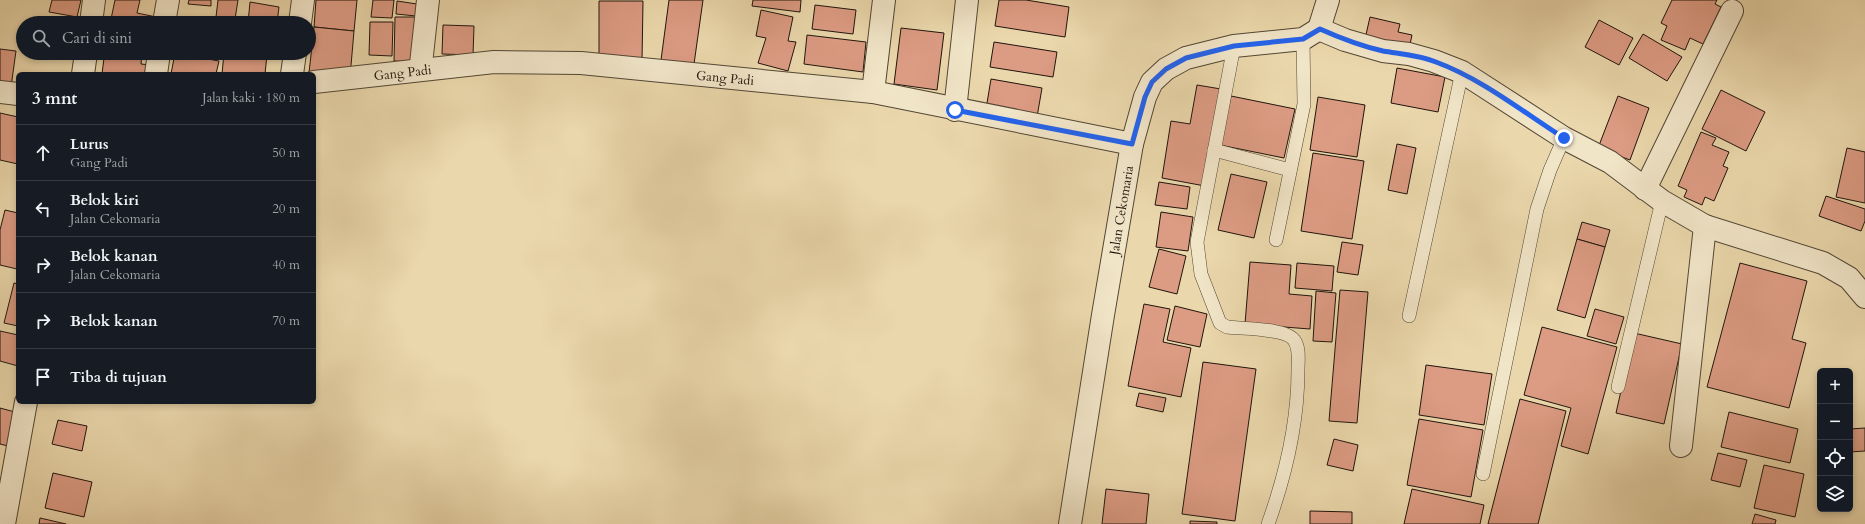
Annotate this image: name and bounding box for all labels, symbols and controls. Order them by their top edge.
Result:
search box [16,16,316,60]
icon: search [30,27,52,49]
text: Cari di sini [62,28,132,48]
street label: Gang Padi [373,61,433,85]
street label: Gang Padi [695,66,755,90]
text: 3 mnt [32,87,77,110]
text: Jalan kaki · 180 m [202,89,300,107]
route start [946,101,964,119]
route end [1555,129,1573,147]
text: Lurus [70,134,109,154]
icon: ahead [32,142,54,164]
text: 50 m [272,144,300,162]
text: Gang Padi [70,154,128,172]
street label: Jalan Cekomaria [1105,164,1138,258]
text: Belok kiri [70,190,139,210]
icon: left [32,198,54,220]
text: 20 m [272,200,300,218]
text: Jalan Cekomaria [70,210,160,228]
text: Belok kanan [70,246,158,266]
icon: right [32,254,54,276]
text: 40 m [272,256,300,274]
text: Jalan Cekomaria [70,266,160,284]
icon: right [32,310,54,332]
text: Belok kanan [70,311,158,331]
text: 70 m [272,312,300,330]
icon: arrive [32,366,54,388]
text: Tiba di tujuan [70,367,167,387]
map controls [1817,368,1853,512]
button: + [1817,368,1853,404]
button: − [1817,404,1853,440]
button: locate [1817,440,1853,476]
button: layers [1817,476,1853,512]

